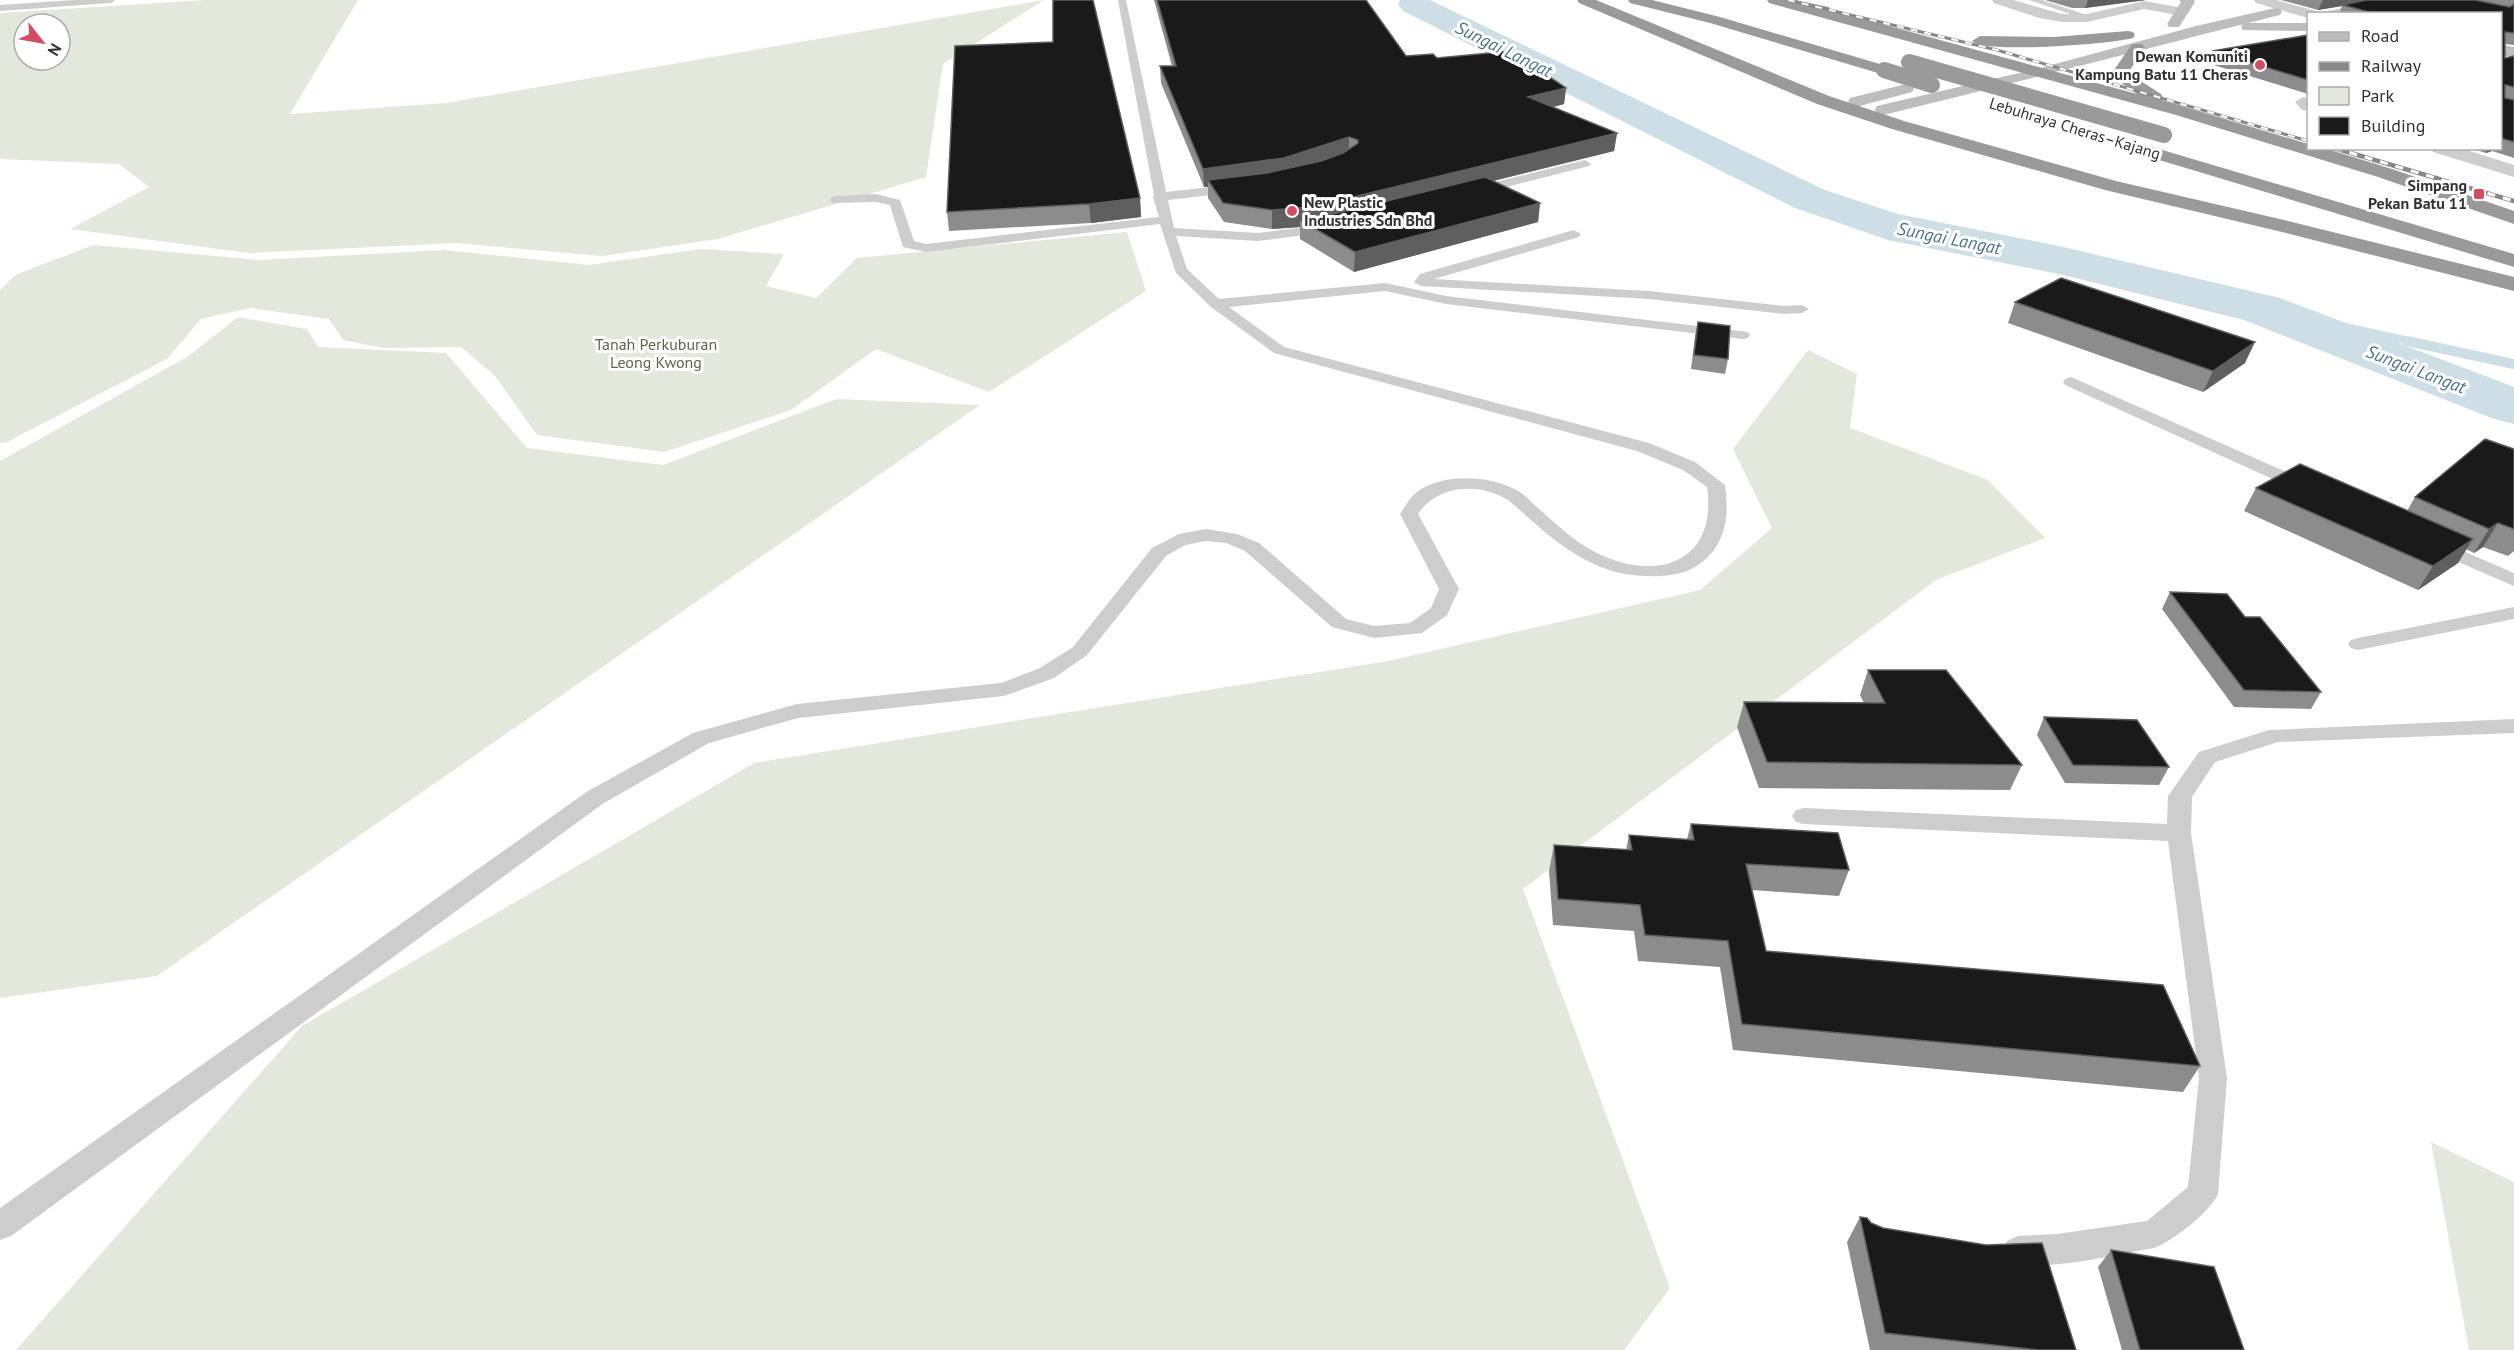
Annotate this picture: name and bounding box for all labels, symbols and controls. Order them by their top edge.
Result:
north arrow [12,12,72,72]
legend [2307,12,2502,150]
water label: Sungai Langat [1452,16,1557,83]
text: Road [2361,24,2399,47]
text: N [44,40,66,59]
place label: Dewan Komuniti Kampung Batu 11 Cheras [2075,46,2248,84]
text: Railway [2361,54,2422,77]
marker: Dewan Komuniti Kampung Batu 11 Cheras [2253,58,2267,72]
text: Park [2361,84,2394,107]
street label: Lebuhraya Cheras–Kajang [1987,92,2163,164]
text: Building [2361,114,2425,137]
place label: Simpang Pekan Batu 11 [2368,175,2467,213]
marker: Simpang Pekan Batu 11 [2472,187,2486,201]
place label: New Plastic Industries Sdn Bhd [1304,192,1432,230]
marker: New Plastic Industries Sdn Bhd [1285,204,1299,218]
water label: Sungai Langat [1895,217,2004,260]
park label: Tanah Perkuburan Leong Kwong [595,334,717,372]
water label: Sungai Langat [2363,339,2470,399]

